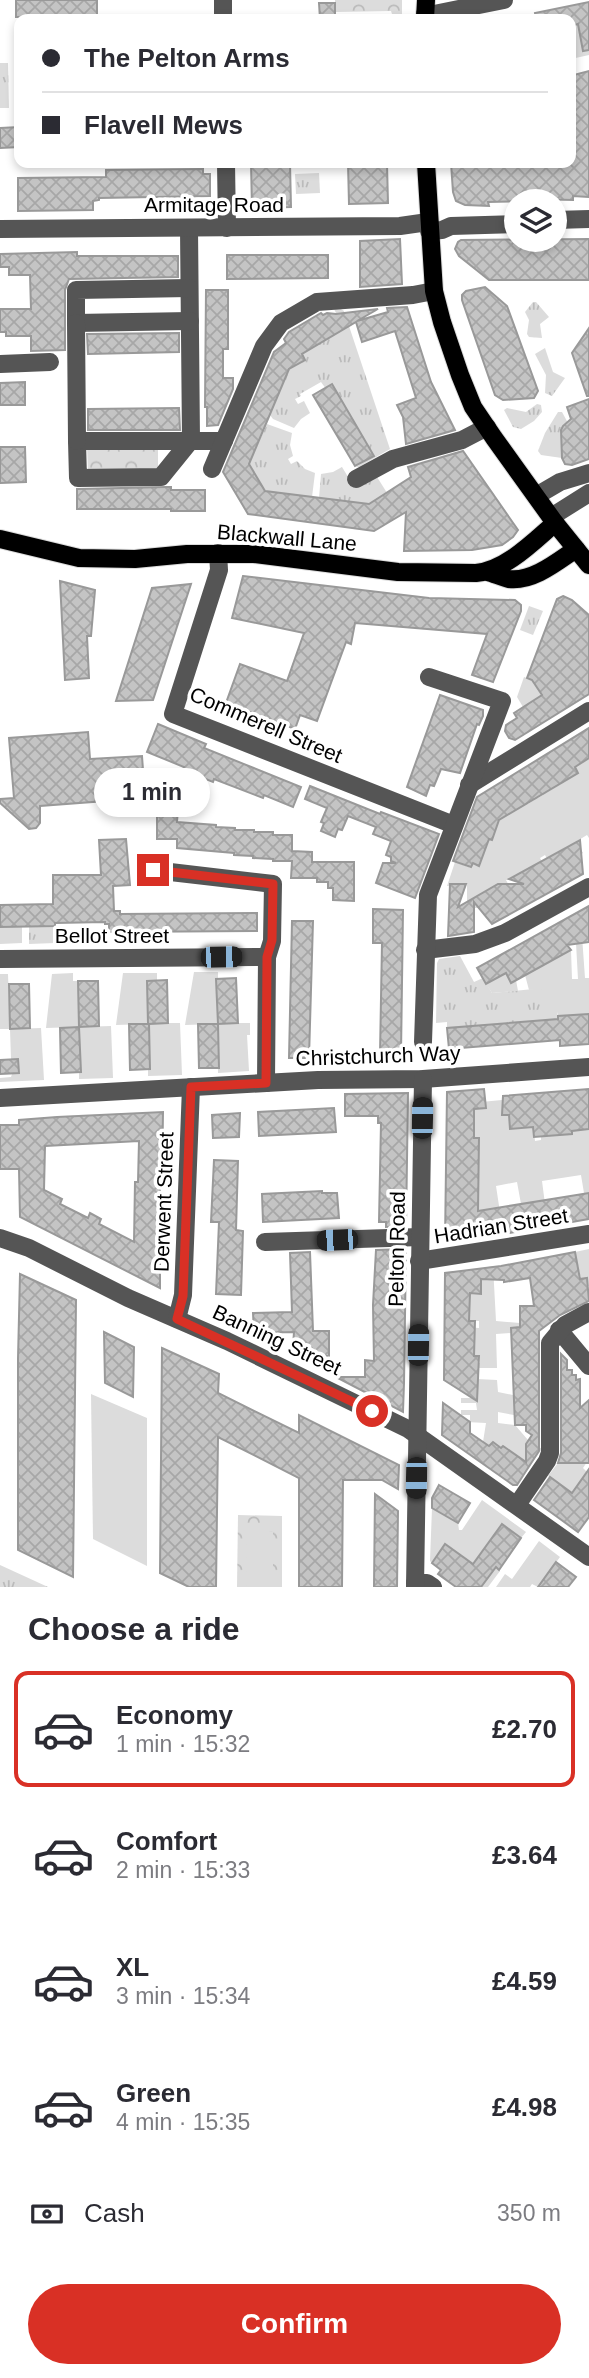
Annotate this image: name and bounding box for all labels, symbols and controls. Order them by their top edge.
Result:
text: The Pelton Arms [84,43,290,73]
text: Flavell Mews [84,110,243,140]
map controls [504,189,567,252]
button: layers [504,189,567,252]
street label: Armitage Road [144,193,284,216]
street label: Blackwall Lane [216,520,358,555]
street label: Commerell Street [187,682,346,767]
callout: 1 min [95,768,211,818]
text: 1 min [122,779,182,805]
route end [137,854,169,886]
street label: Bellot Street [55,924,169,947]
car [200,946,243,968]
street label: Christchurch Way [295,1041,461,1070]
car [412,1097,433,1139]
street label: Derwent Street [150,1131,177,1272]
street label: Pelton Road [384,1191,409,1307]
street label: Hadrian Street [432,1204,570,1247]
car [316,1229,359,1251]
street label: Banning Street [209,1300,345,1379]
car [408,1324,429,1366]
route start [356,1395,388,1427]
car [406,1457,427,1499]
text: Choose a ride [28,1611,240,1647]
icon: car [32,1698,95,1761]
text: Economy [116,1700,233,1730]
text: £2.70 [492,1714,557,1744]
text: 1 min · 15:32 [116,1731,250,1757]
icon: car [32,1824,95,1887]
text: Comfort [116,1826,217,1856]
text: £3.64 [492,1840,557,1870]
text: 2 min · 15:33 [116,1857,250,1883]
icon: car [32,1950,95,2013]
text: XL [116,1952,149,1982]
text: £4.59 [492,1966,557,1996]
text: 3 min · 15:34 [116,1983,250,2009]
icon: car [32,2076,95,2139]
text: Green [116,2078,191,2108]
text: £4.98 [492,2092,557,2122]
text: 4 min · 15:35 [116,2109,250,2135]
icon: cash [28,2195,66,2233]
text: Cash [84,2198,145,2228]
text: 350 m [497,2200,561,2226]
button: Confirm [28,2284,561,2364]

